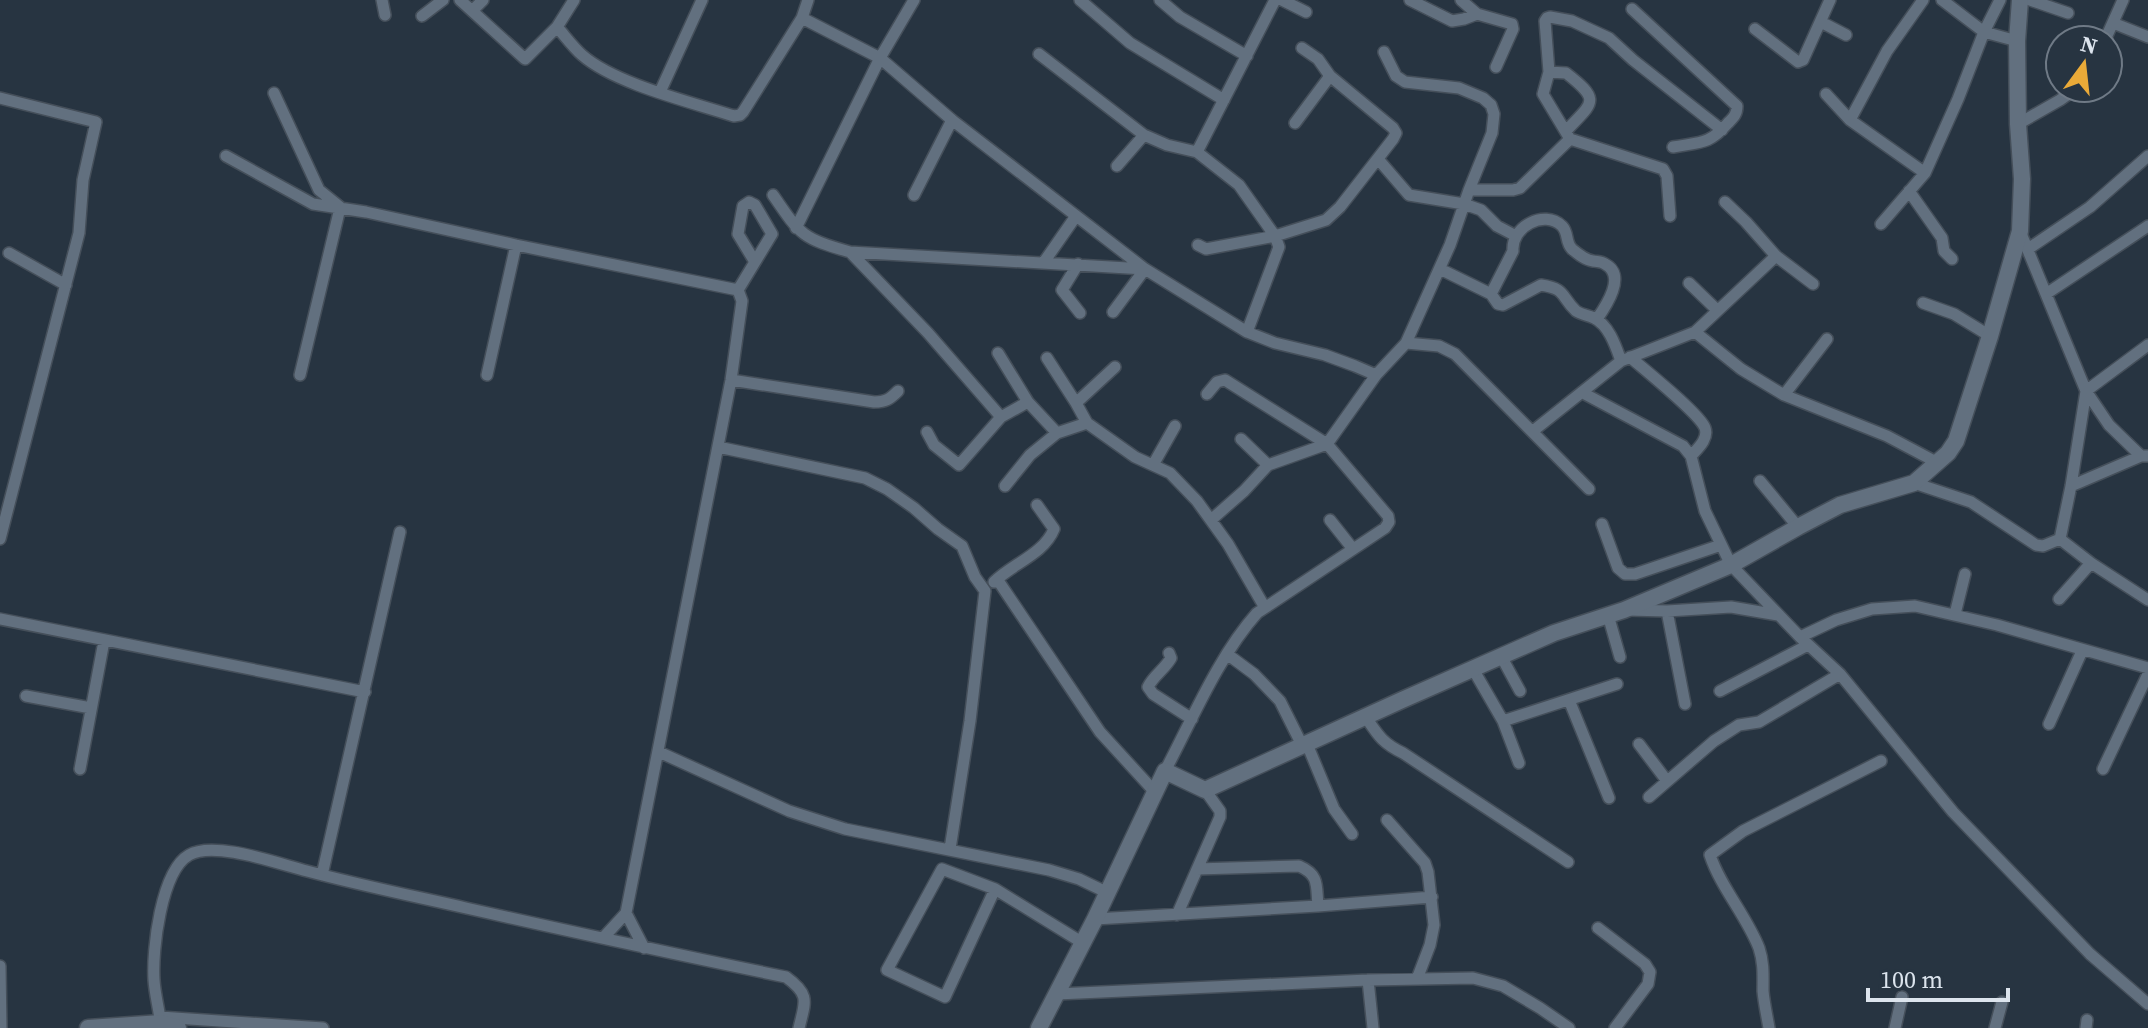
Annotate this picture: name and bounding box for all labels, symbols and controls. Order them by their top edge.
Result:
north arrow [2044,24,2124,104]
text: N [2078,28,2101,61]
scale bar [1868,952,2008,1002]
text: 100 m [1880,963,1943,996]

